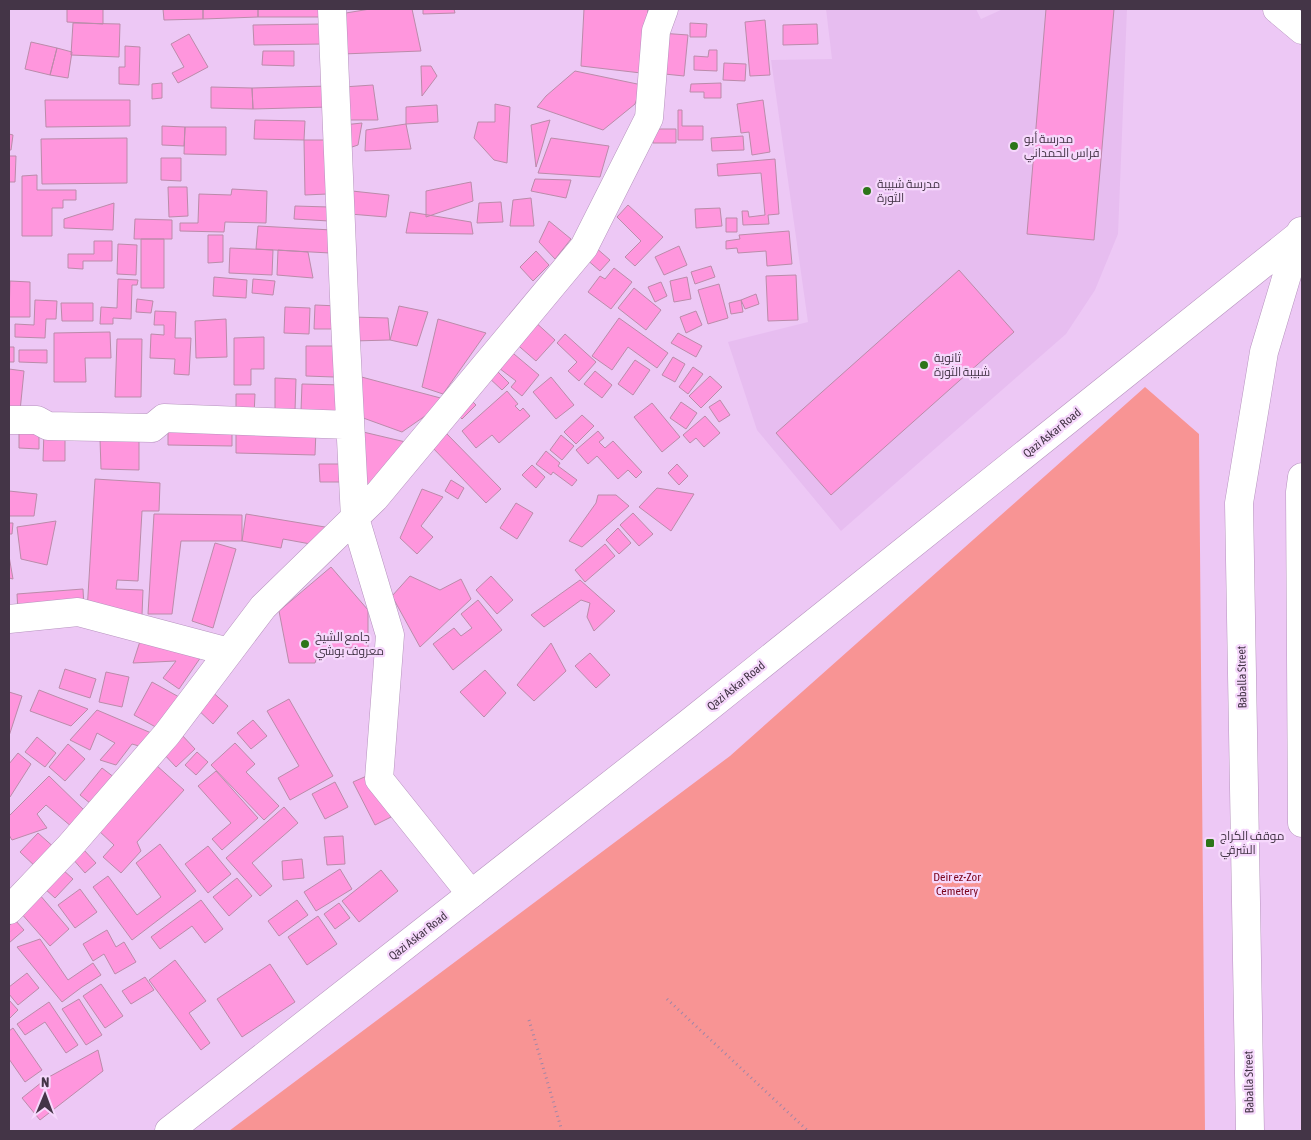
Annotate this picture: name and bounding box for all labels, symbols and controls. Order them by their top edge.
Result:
place label: مدرسة أبو فراس الحمداني [1024,131,1100,163]
marker: مدرسة أبو فراس الحمداني [1008,140,1020,152]
place label: مدرسة شبيبة الثورة [877,177,940,205]
marker: مدرسة شبيبة الثورة [861,185,873,197]
place label: ثانوية شبيبة الثورة [934,351,990,379]
marker: ثانوية شبيبة الثورة [918,359,930,371]
street label: Qazi Askar Road [1020,405,1084,461]
place label: جامع الشيخ معروف بوشي [315,630,384,661]
marker: جامع الشيخ معروف بوشي [299,638,311,650]
street label: Baballa Street [1234,645,1250,708]
street label: Qazi Askar Road [704,658,768,714]
place label: موقف الكراج الشرقي [1220,829,1284,860]
marker: موقف الكراج الشرقي [1204,837,1216,849]
park label: Deir ez-Zor Cemetery [933,870,981,898]
street label: Qazi Askar Road [386,909,450,963]
street label: Baballa Street [1241,1050,1257,1113]
north arrow [20,1070,70,1120]
text: N [41,1074,49,1090]

